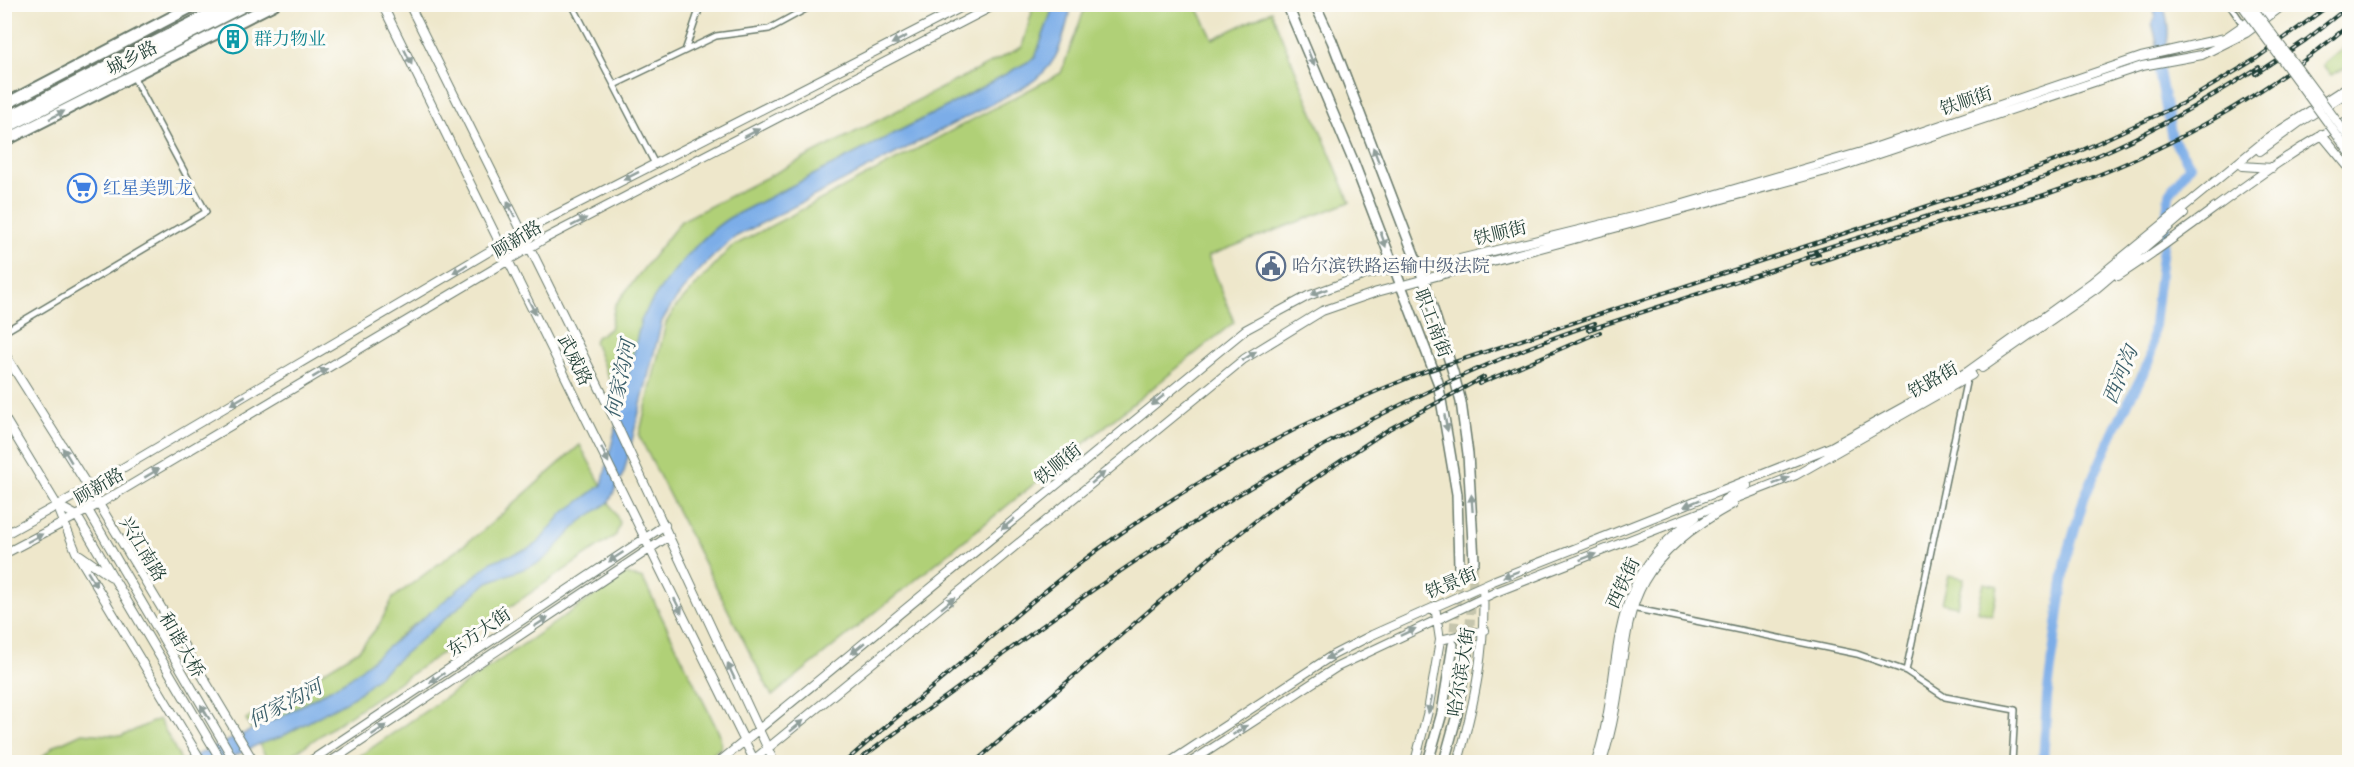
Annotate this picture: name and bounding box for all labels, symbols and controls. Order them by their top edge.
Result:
building icon: 群力物业 [217,23,249,55]
place label: 群力物业 [254,28,326,50]
one-way arrow [890,35,907,45]
street label: 城乡路 [103,36,161,80]
one-way arrow [403,48,412,65]
one-way arrow [1306,49,1316,67]
street label: 铁顺街 [1937,82,1995,120]
one-way arrow [48,110,65,119]
one-way arrow [744,128,761,138]
one-way arrow [1371,146,1380,164]
one-way arrow [622,171,639,181]
supermarket icon: 红星美凯龙 [66,172,98,204]
place label: 红星美凯龙 [103,177,193,199]
one-way arrow [506,201,515,218]
street label: 顾新路 [488,216,546,262]
street label: 铁顺街 [1471,216,1529,250]
one-way arrow [570,217,587,227]
one-way arrow [1378,230,1388,248]
public building icon: 哈尔滨铁路运输中级法院 [1255,250,1287,282]
place label: 哈尔滨铁路运输中级法院 [1292,255,1490,277]
one-way arrow [451,264,468,274]
street label: 职工南街 [1410,285,1456,361]
one-way arrow [1310,288,1328,297]
one-way arrow [527,298,537,315]
street label: 武威路 [553,331,597,389]
water label: 何家沟河 [600,334,641,421]
water label: 西河沟 [2098,340,2143,407]
one-way arrow [1241,350,1257,361]
street label: 铁路街 [1904,357,1962,403]
one-way arrow [312,368,328,379]
one-way arrow [1151,394,1166,406]
one-way arrow [229,395,246,405]
one-way arrow [1442,414,1451,433]
street label: 铁顺街 [1030,438,1086,490]
one-way arrow [61,447,72,463]
one-way arrow [600,447,609,464]
street label: 顾新路 [70,463,128,509]
one-way arrow [144,467,160,478]
one-way arrow [1090,472,1106,485]
one-way arrow [1772,476,1790,486]
one-way arrow [1468,493,1477,512]
one-way arrow [1683,499,1701,508]
street label: 兴江南路 [115,512,171,586]
one-way arrow [1000,518,1016,531]
one-way arrow [26,533,43,543]
one-way arrow [608,551,624,563]
one-way arrow [1579,552,1597,562]
street label: 西铁街 [1602,554,1644,612]
street label: 铁景街 [1422,562,1480,604]
one-way arrow [1501,570,1519,580]
one-way arrow [87,571,98,587]
one-way arrow [673,597,683,614]
one-way arrow [940,597,955,610]
street label: 东方大街 [443,603,515,661]
street label: 和谐大桥 [154,608,210,682]
one-way arrow [533,616,549,628]
street label: 哈尔滨大街 [1443,626,1479,718]
one-way arrow [1399,628,1416,637]
one-way arrow [850,642,865,654]
one-way arrow [1325,650,1342,660]
one-way arrow [727,663,736,680]
water label: 何家沟河 [244,673,329,732]
one-way arrow [429,673,445,684]
one-way arrow [1424,696,1434,714]
one-way arrow [199,704,210,720]
one-way arrow [789,720,804,733]
one-way arrow [371,725,387,736]
one-way arrow [1232,725,1248,736]

